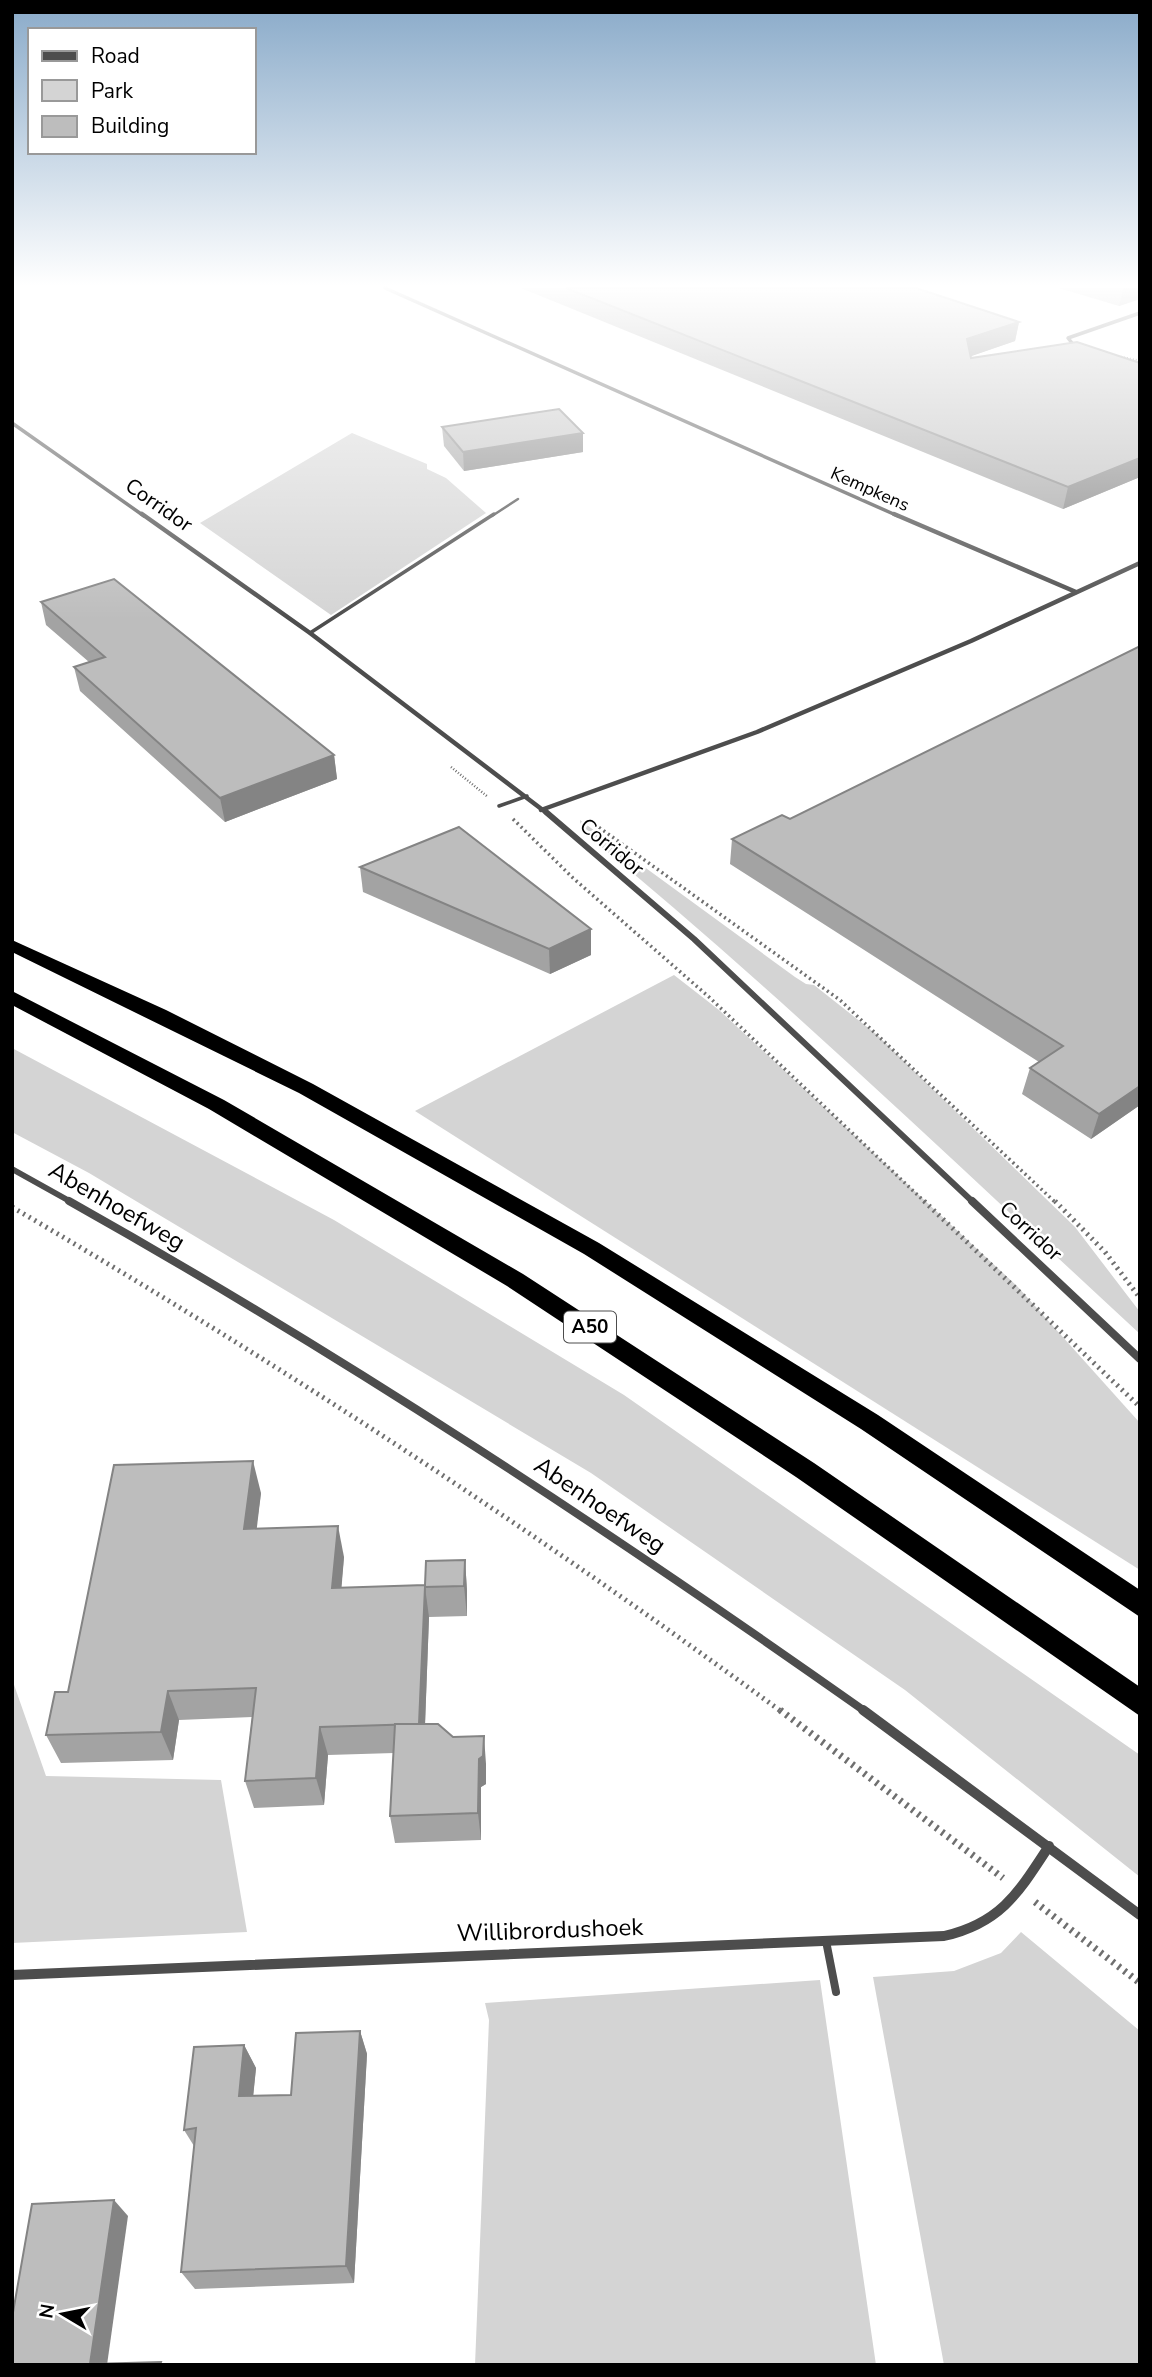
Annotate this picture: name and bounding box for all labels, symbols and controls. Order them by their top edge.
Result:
legend [28,28,256,154]
text: Road [91,42,140,70]
text: Park [91,77,133,105]
text: Building [91,112,169,140]
street label: Kempkens [827,461,913,517]
street label: Corridor [120,472,199,539]
street label: Corridor [574,812,651,883]
street label: Abenhoefweg [43,1154,191,1258]
street label: Corridor [994,1195,1069,1268]
road number: A50 [564,1312,616,1343]
street label: Abenhoefweg [528,1449,672,1561]
street label: Willibrordushoek [456,1911,645,1949]
north arrow [28,2279,98,2349]
text: N [33,2302,61,2320]

